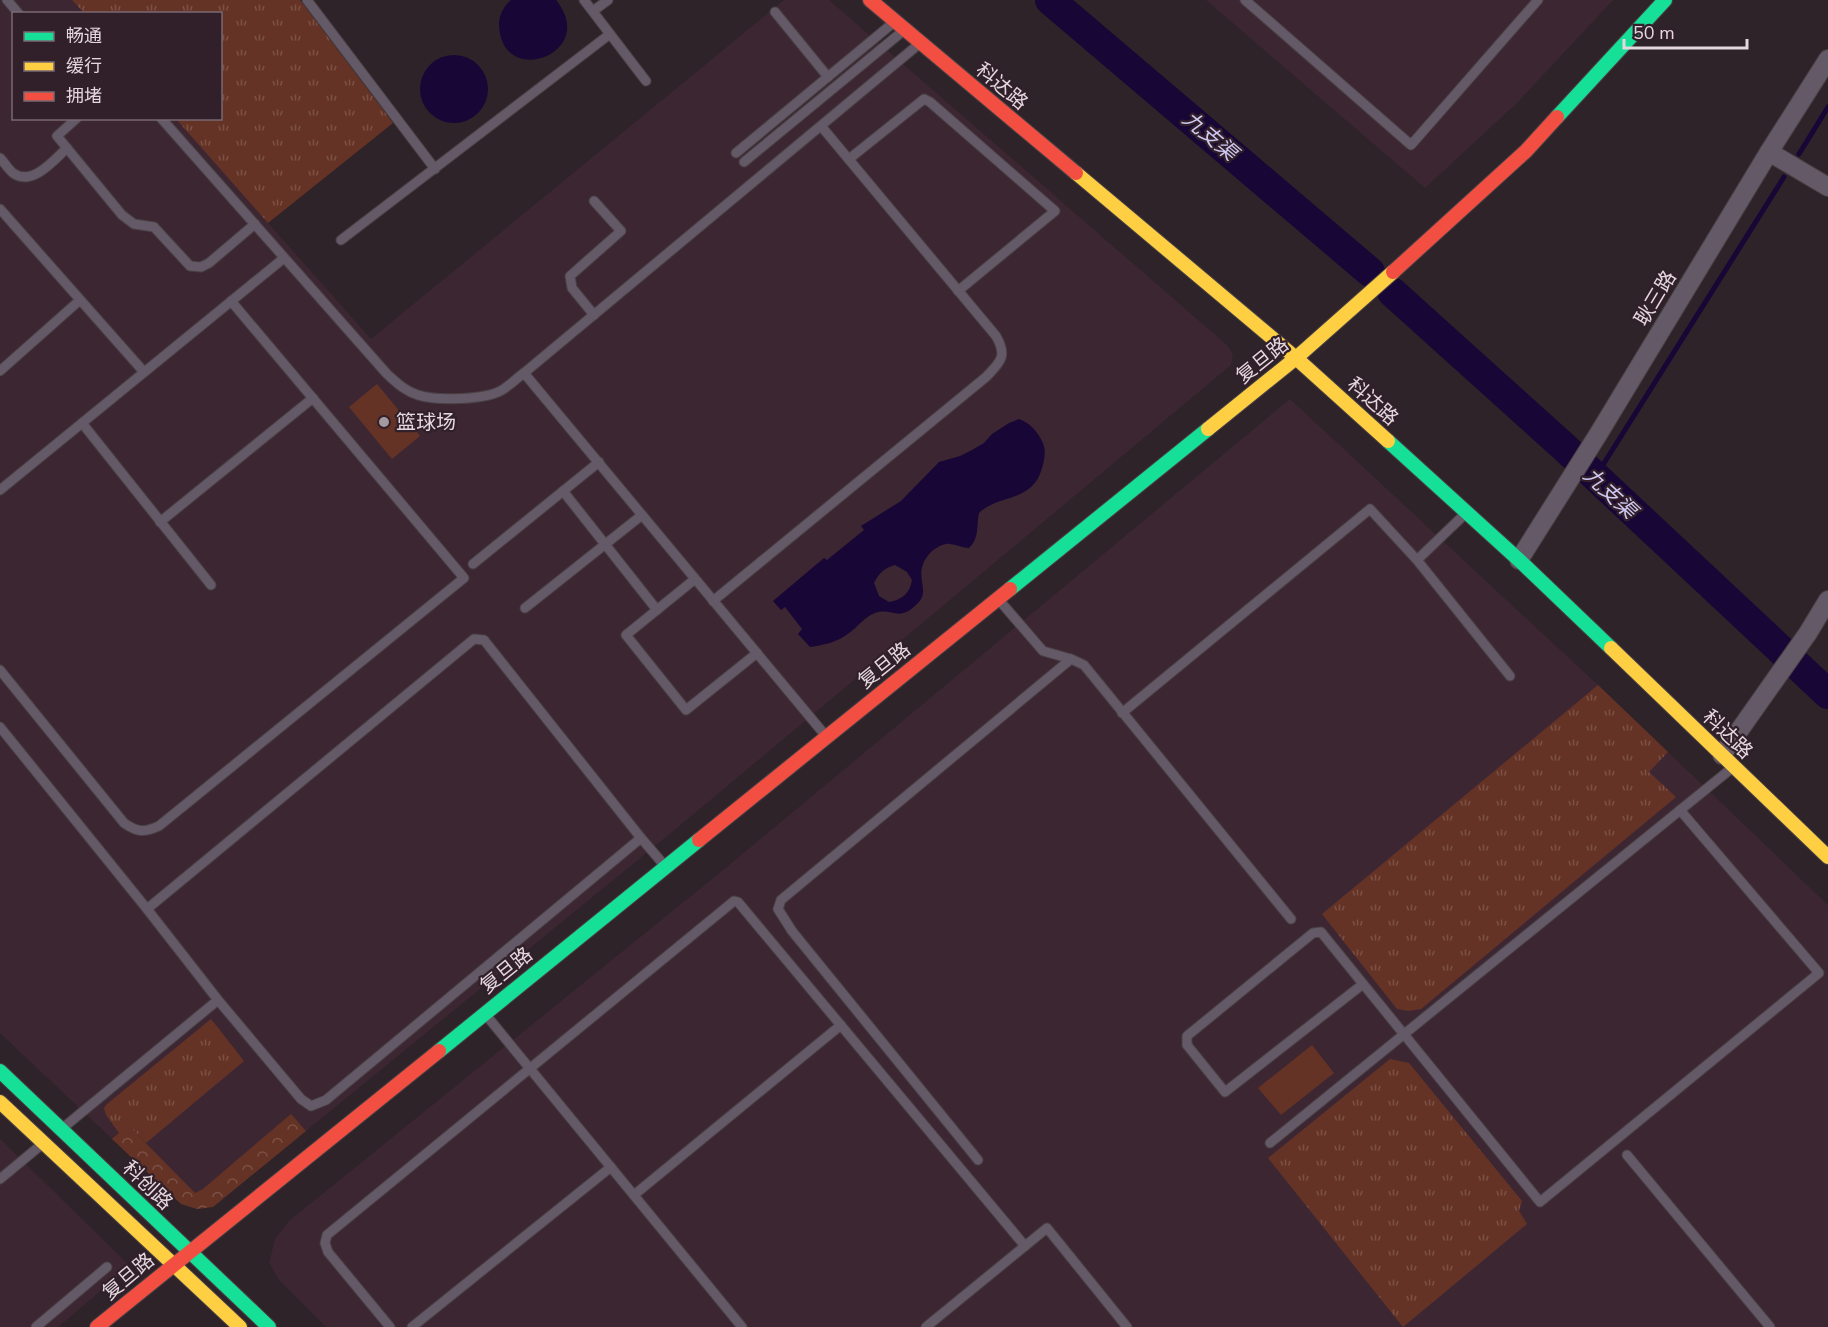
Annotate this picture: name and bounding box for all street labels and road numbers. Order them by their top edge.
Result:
street label: 科达路 [970,57,1033,116]
street label: 耿三路 [1628,266,1682,331]
street label: 复旦路 [1231,331,1294,390]
street label: 科达路 [1341,371,1404,431]
street label: 复旦路 [853,636,916,695]
street label: 科达路 [1697,704,1759,765]
street label: 复旦路 [475,941,538,1000]
street label: 科创路 [117,1155,179,1216]
street label: 复旦路 [97,1247,160,1306]

